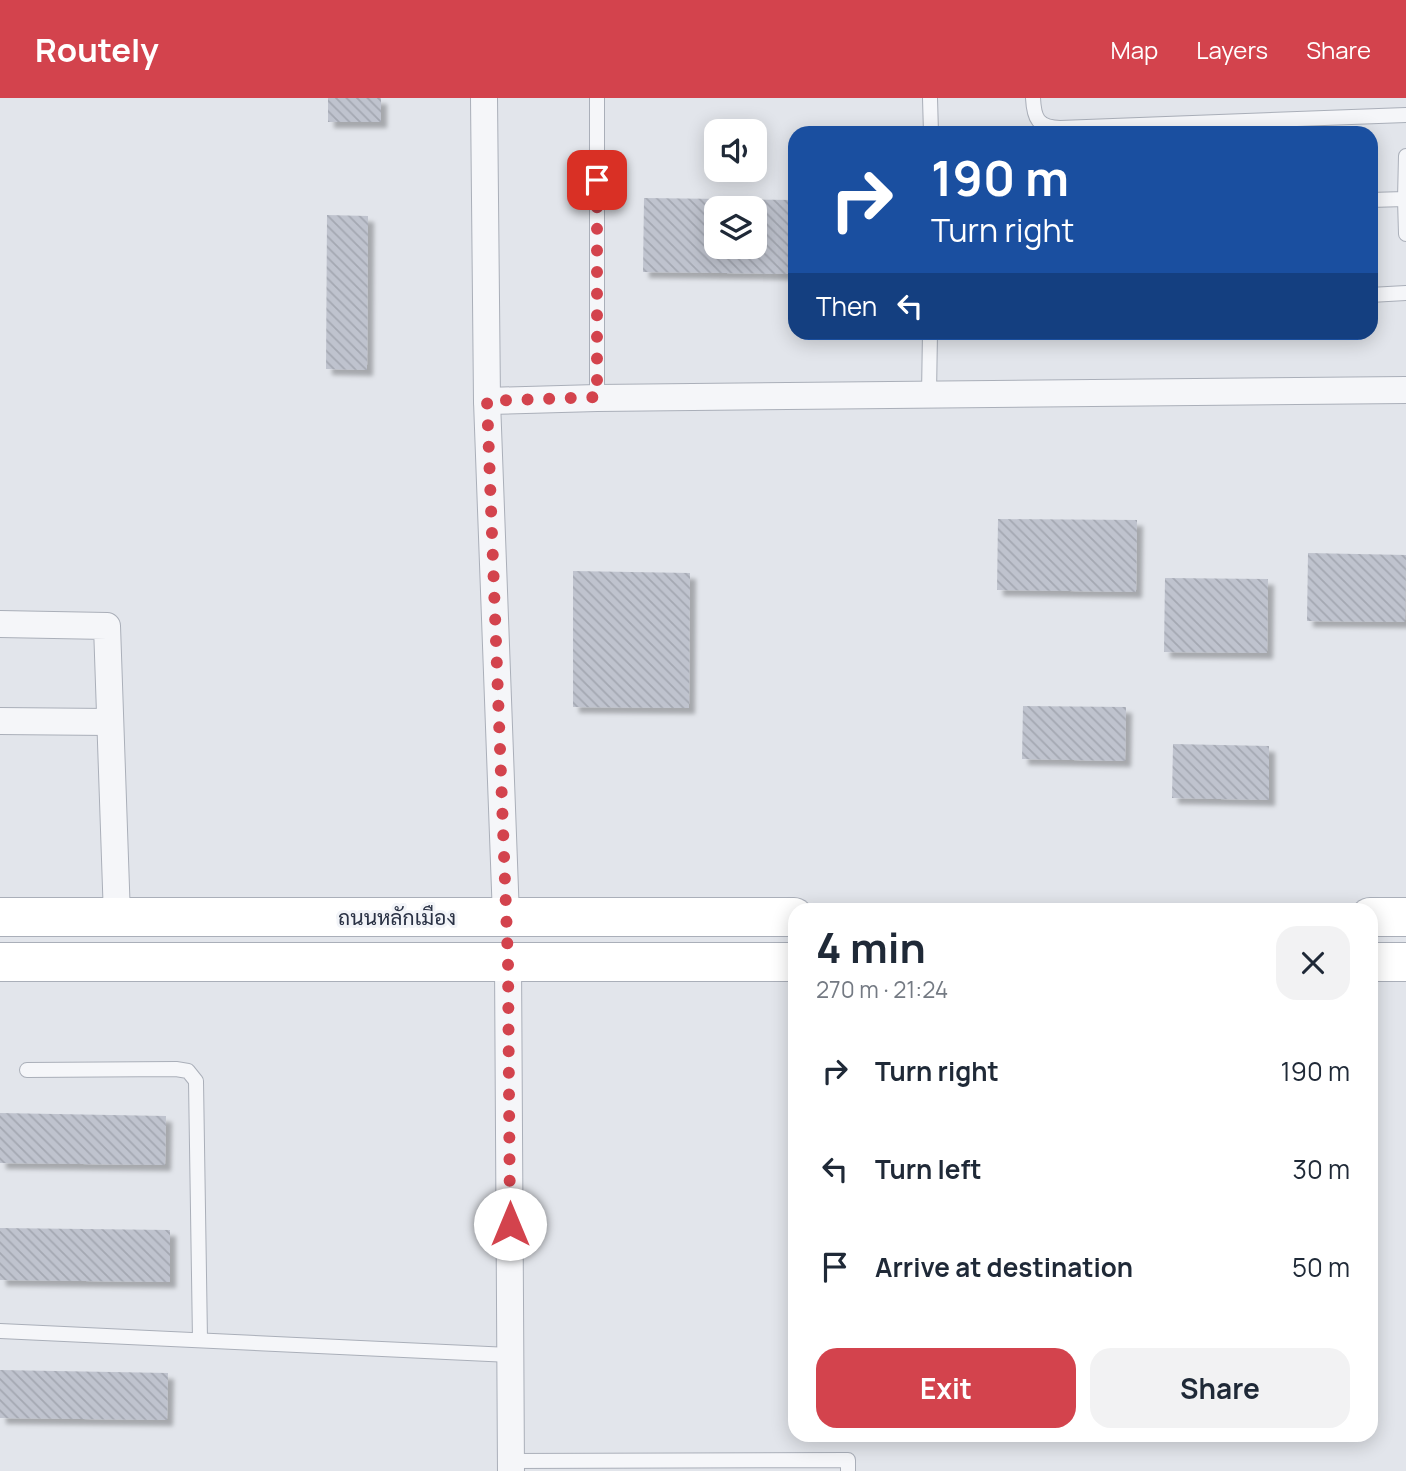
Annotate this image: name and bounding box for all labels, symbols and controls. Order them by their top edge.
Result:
text: Routely [35,27,159,72]
text: Map [1111,33,1158,66]
text: Layers [1196,33,1268,66]
text: Share [1306,33,1371,66]
map controls [704,119,767,259]
button: sound [704,119,767,182]
text: 190 m [931,144,1069,211]
pin [567,150,627,210]
icon: right [816,154,907,245]
icon: arrive [578,161,616,199]
button: layers [704,196,767,259]
text: Turn right [931,208,1074,252]
icon: left [891,287,929,325]
text: Then [816,288,877,324]
street label: ถนนหลักเมือง [338,903,456,931]
text: 4 min [816,918,926,976]
button: close [1276,926,1350,1000]
text: 270 m · 21:24 [816,973,948,1005]
icon: right [816,1052,854,1090]
text: Turn right [875,1053,999,1089]
text: 190 m [1281,1053,1350,1089]
icon: left [816,1150,854,1188]
text: Turn left [875,1151,982,1187]
text: 30 m [1293,1151,1350,1187]
position arrow [473,1187,547,1261]
icon: arrive [816,1248,854,1286]
text: Arrive at destination [875,1249,1133,1285]
text: 50 m [1292,1249,1350,1285]
button: Exit [816,1348,1076,1428]
button: Share [1090,1348,1350,1428]

